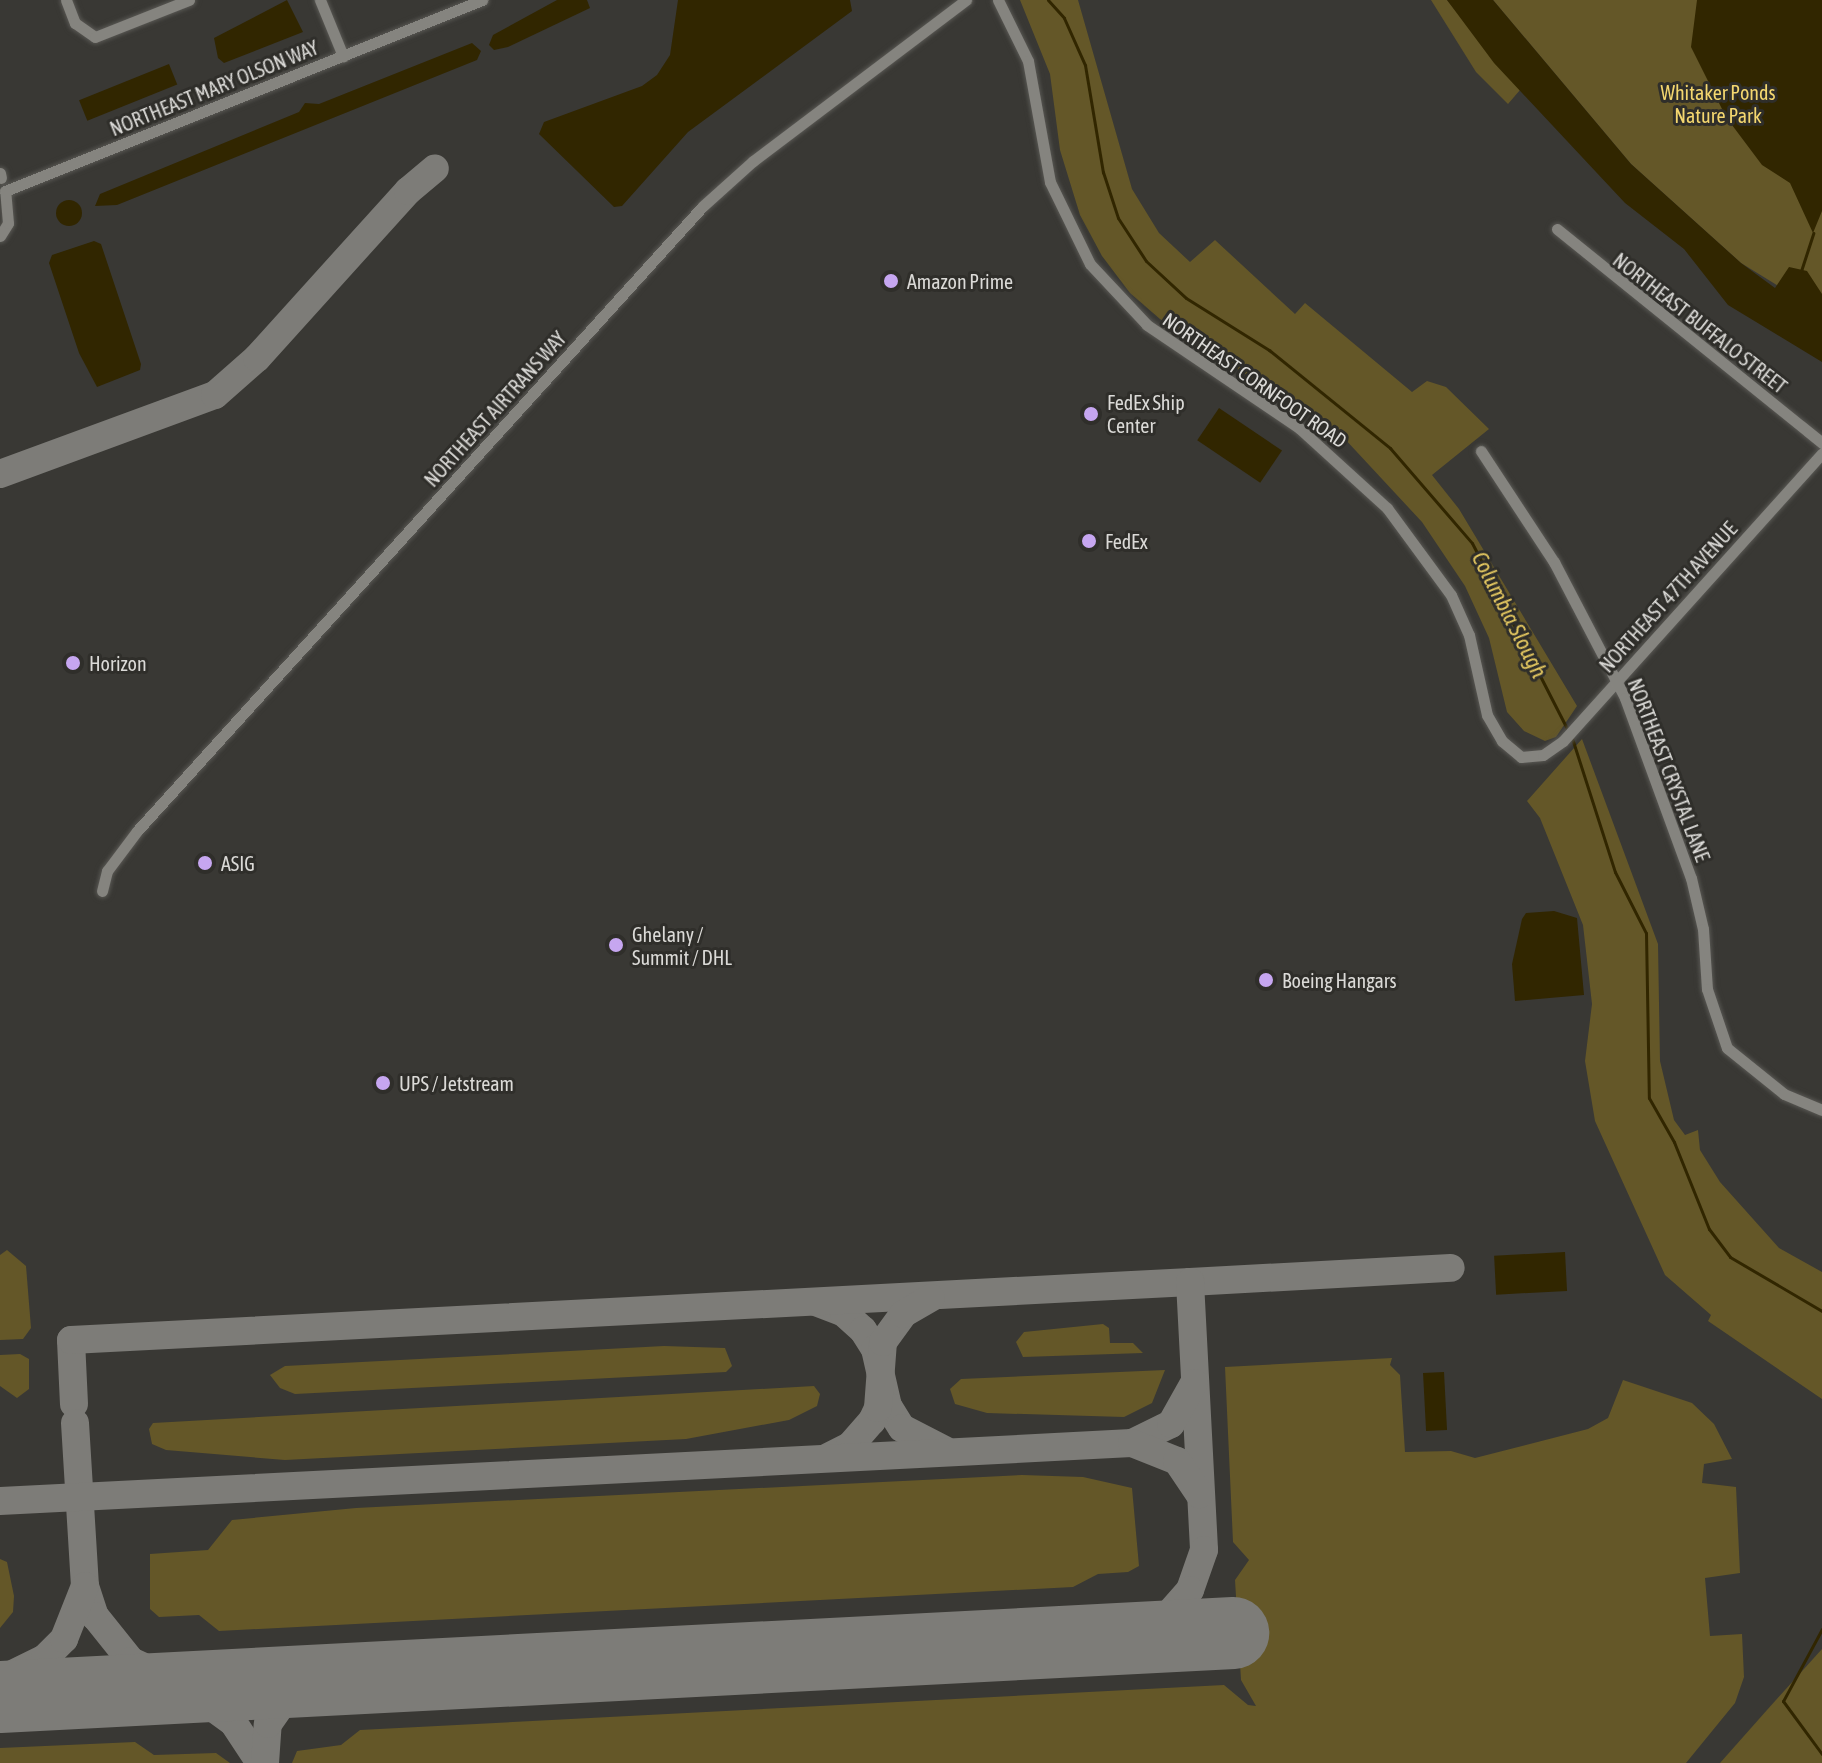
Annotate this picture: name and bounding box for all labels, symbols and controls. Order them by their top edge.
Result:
street label: NORTHEAST MARY OLSON WAY [106,35,322,141]
park label: Whitaker Ponds Nature Park [1660,80,1776,127]
street label: NORTHEAST BUFFALO STREET [1608,248,1792,398]
place label: Amazon Prime [907,269,1013,293]
marker: Amazon Prime [882,272,900,290]
street label: NORTHEAST CORNFOOT ROAD [1158,307,1352,453]
street label: NORTHEAST AIRTRANS WAY [419,327,571,491]
place label: FedEx Ship Center [1107,390,1185,437]
marker: FedEx Ship Center [1082,405,1100,423]
street label: NORTHEAST 47TH AVENUE [1594,517,1742,677]
place label: FedEx [1105,529,1148,553]
marker: FedEx [1080,532,1098,550]
water label: Columbia Slough [1466,548,1552,682]
place label: Horizon [89,651,147,675]
marker: Horizon [64,654,82,672]
street label: NORTHEAST CRYSTAL LANE [1623,675,1715,865]
place label: ASIG [221,851,255,875]
marker: ASIG [196,854,214,872]
place label: Ghelany / Summit / DHL [632,922,732,969]
marker: Ghelany / Summit / DHL [607,936,625,954]
place label: Boeing Hangars [1282,968,1397,992]
marker: Boeing Hangars [1257,971,1275,989]
place label: UPS / Jetstream [399,1071,514,1095]
marker: UPS / Jetstream [374,1074,392,1092]

